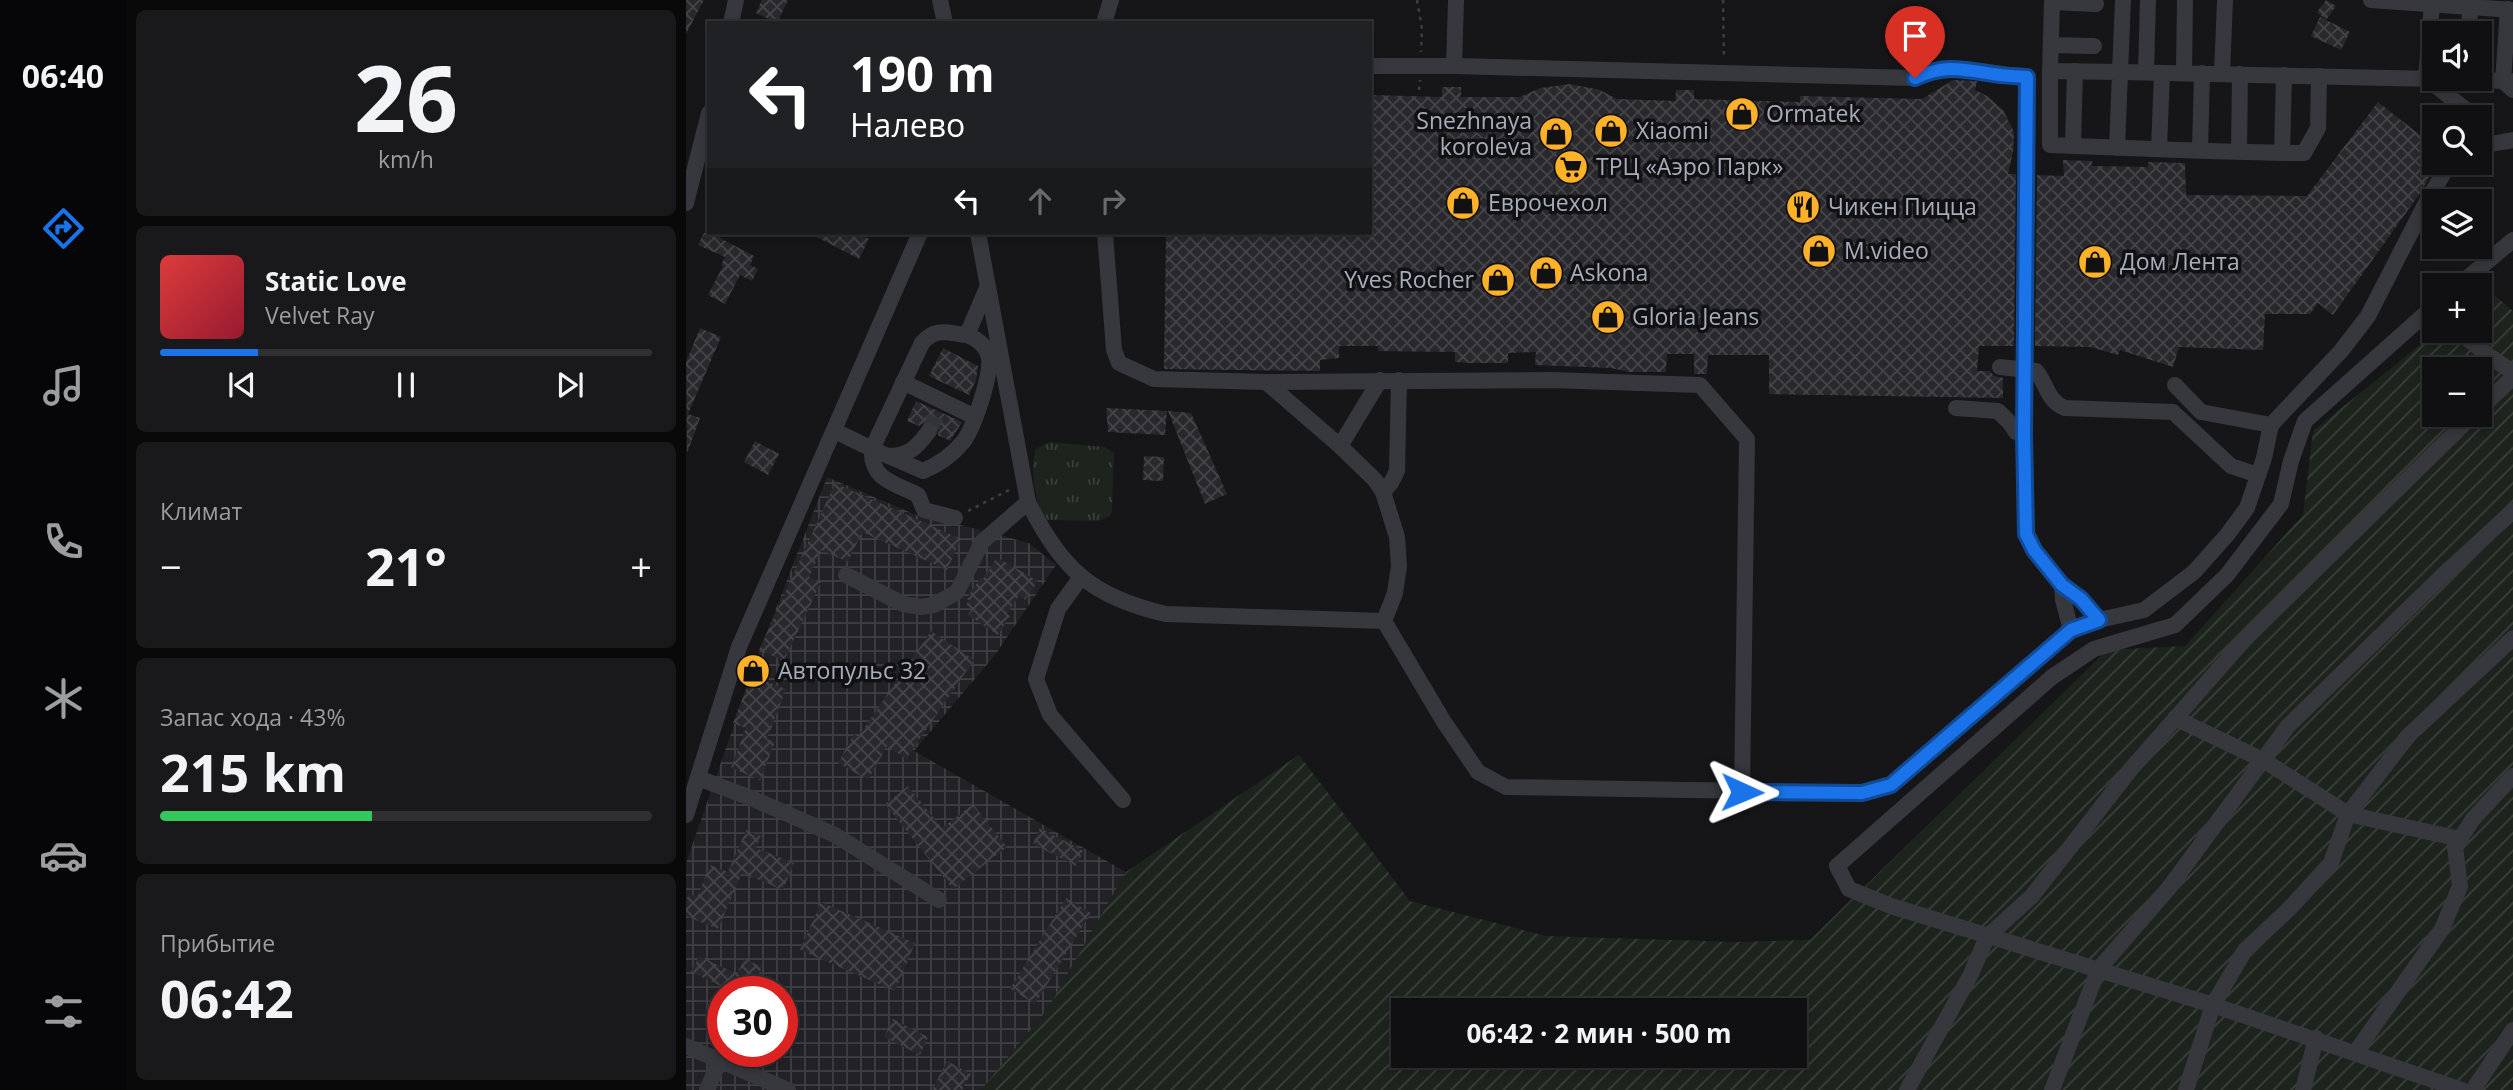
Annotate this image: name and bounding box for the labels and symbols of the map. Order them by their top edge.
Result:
pin [1885,6,1945,78]
shop icon: Ormatek [1723,95,1761,133]
place label: Ormatek [1766,97,1861,129]
place label: Snezhnaya koroleva [1416,104,1532,162]
shop icon: Xiaomi [1592,112,1630,150]
place label: Xiaomi [1636,114,1709,146]
shop icon: Snezhnaya koroleva [1537,115,1575,153]
supermarket icon: ТРЦ «Аэро Парк» [1552,148,1590,186]
place label: ТРЦ «Аэро Парк» [1596,150,1784,182]
shop icon: Еврочехол [1444,184,1482,222]
place label: Еврочехол [1488,186,1608,218]
restaurant icon: Чикен Пицца [1784,188,1822,226]
place label: Чикен Пицца [1828,190,1977,222]
shop icon: M.video [1800,232,1838,270]
place label: M.video [1844,234,1929,266]
shop icon: Дом Лента [2076,243,2114,281]
place label: Дом Лента [2120,245,2240,277]
shop icon: Askona [1527,254,1565,292]
place label: Askona [1570,256,1648,288]
shop icon: Yves Rocher [1479,261,1517,299]
place label: Yves Rocher [1344,263,1475,295]
shop icon: Gloria Jeans [1589,298,1627,336]
place label: Gloria Jeans [1632,300,1759,332]
shop icon: Автопульс 32 [734,652,772,690]
place label: Автопульс 32 [778,654,926,686]
position arrow [1705,755,1779,829]
speed limit sign: 30 [707,976,798,1067]

